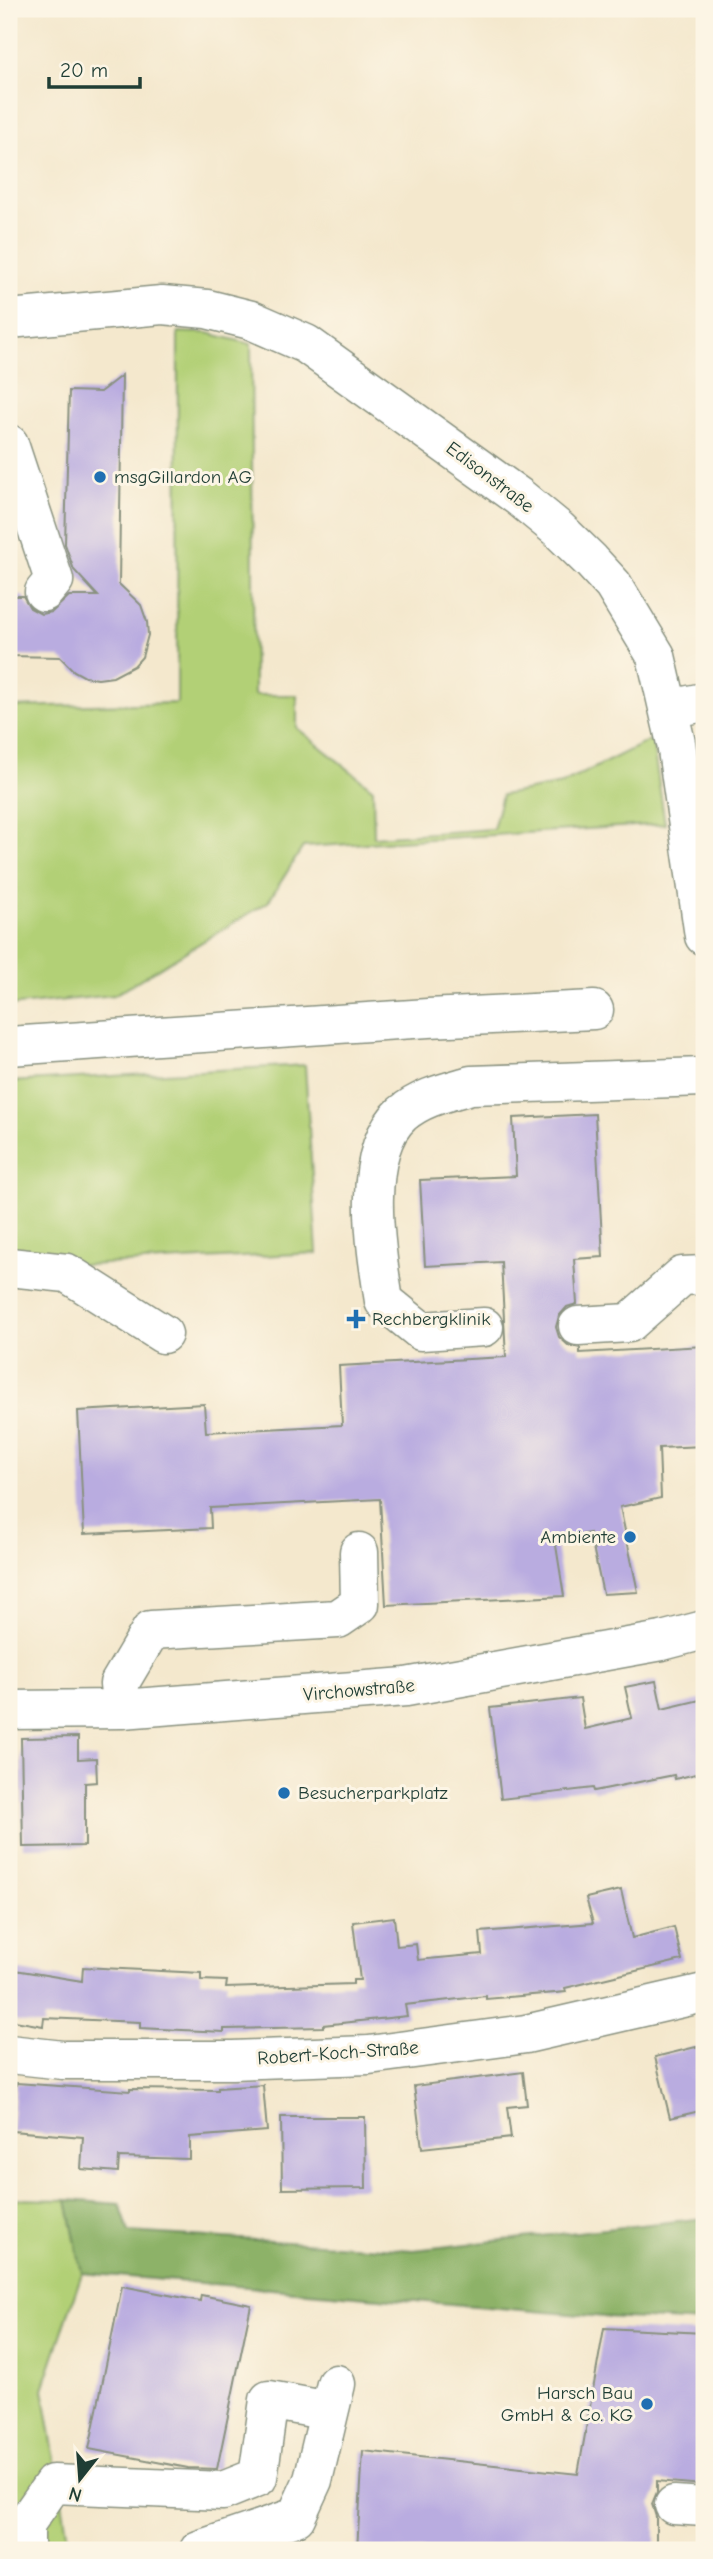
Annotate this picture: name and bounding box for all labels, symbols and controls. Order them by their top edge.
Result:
scale bar [49,46,140,90]
text: 20 m [60,58,108,82]
street label: Edisonstraße [442,437,538,517]
place label: msgGillardon AG [114,466,252,488]
marker: msgGillardon AG [92,469,108,485]
place label: Rechbergklinik [372,1308,491,1330]
marker: Rechbergklinik [346,1309,366,1329]
place label: Ambiente [540,1526,616,1548]
marker: Ambiente [622,1529,638,1545]
street label: Virchowstraße [302,1674,416,1706]
place label: Besucherparkplatz [298,1782,448,1804]
marker: Besucherparkplatz [276,1785,292,1801]
street label: Robert-Koch-Straße [257,2036,419,2070]
place label: Harsch Bau GmbH & Co. KG [501,2382,633,2426]
marker: Harsch Bau GmbH & Co. KG [639,2396,655,2412]
north arrow [46,2444,116,2514]
text: N [66,2482,84,2507]

